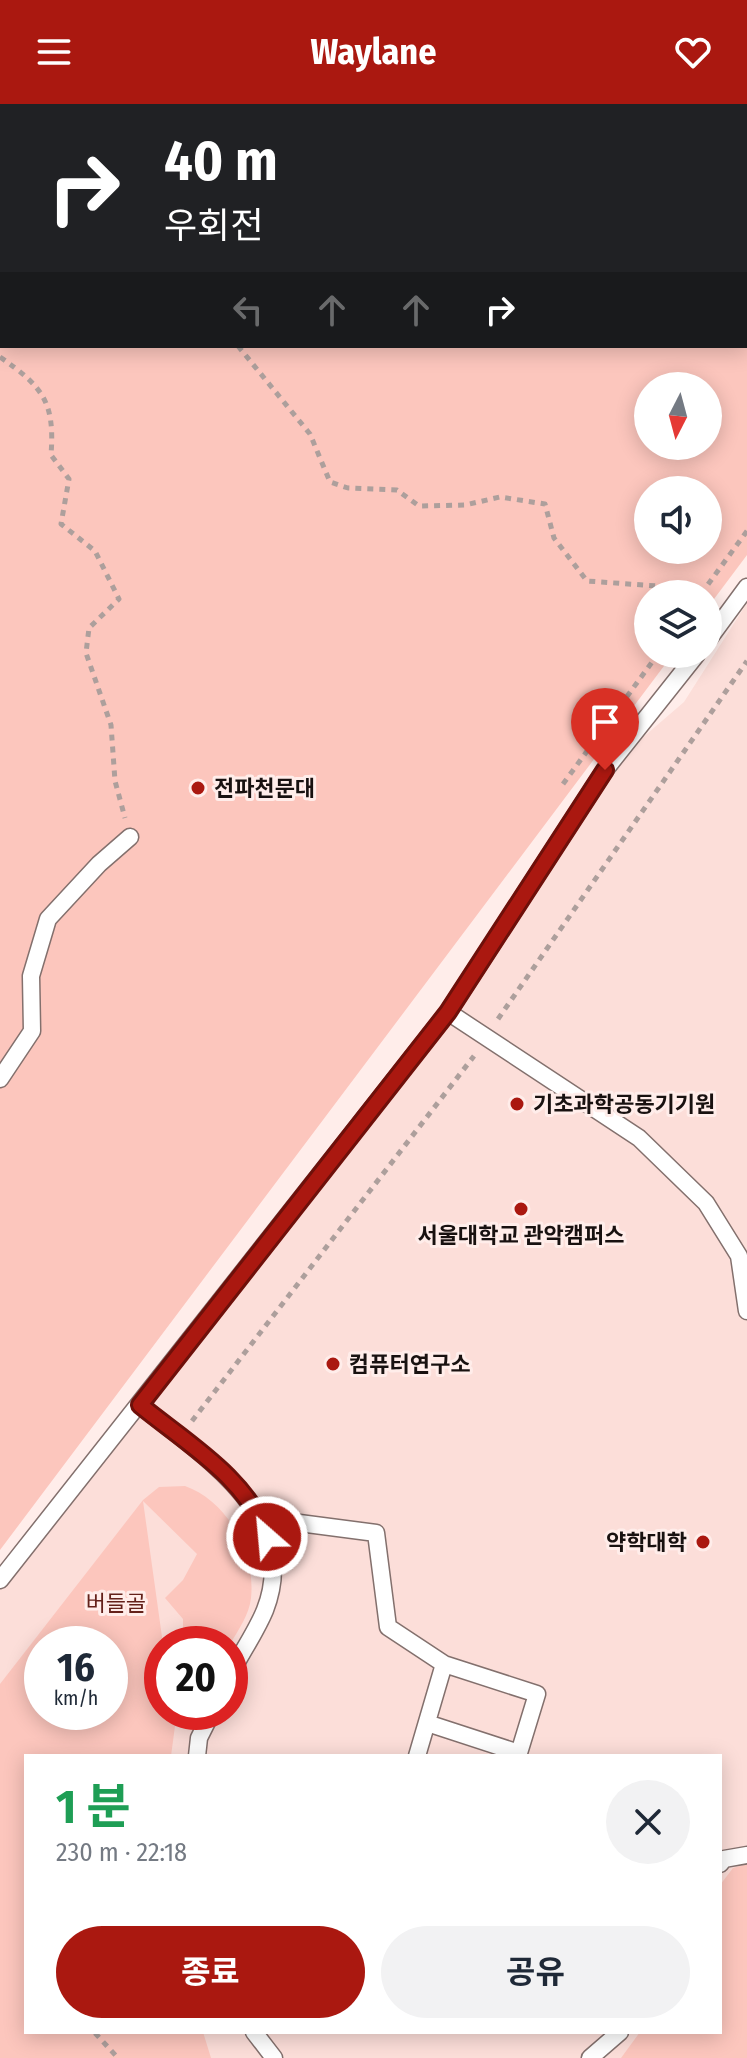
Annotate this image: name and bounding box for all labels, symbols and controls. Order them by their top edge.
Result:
icon: menu [32,30,76,74]
text: Waylane [311,30,436,74]
icon: heart [671,30,715,74]
text: 40 m [164,128,278,195]
icon: right [32,136,136,240]
text: 우회전 [164,204,263,248]
icon: left [226,288,270,332]
icon: ahead [310,288,354,332]
icon: ahead [394,288,438,332]
icon: right [478,288,522,332]
north arrow [634,372,722,460]
map controls [634,372,722,668]
button: sound [634,476,722,564]
button: layers [634,580,722,668]
pin [571,688,639,770]
icon: arrive [583,700,627,744]
place label: 전파천문대 [214,775,315,802]
marker: 전파천문대 [189,779,207,797]
place label: 기초과학공동기기원 [533,1091,715,1118]
marker: 기초과학공동기기원 [508,1095,526,1113]
marker: 서울대학교 관악캠퍼스 [512,1200,530,1218]
place label: 서울대학교 관악캠퍼스 [418,1222,624,1249]
place label: 컴퓨터연구소 [349,1351,470,1378]
marker: 컴퓨터연구소 [324,1355,342,1373]
position arrow [225,1495,309,1579]
place label: 약학대학 [606,1529,687,1556]
marker: 약학대학 [694,1533,712,1551]
park label: 버들골 [86,1590,146,1617]
speed limit sign: 20 [144,1626,248,1730]
text: 16 [57,1644,95,1692]
text: km/h [54,1686,98,1710]
text: 1 분 [56,1778,130,1836]
button: close [606,1780,690,1864]
text: 230 m · 22:18 [56,1837,187,1868]
button: 종료 [56,1926,365,2018]
button: 공유 [381,1926,690,2018]

